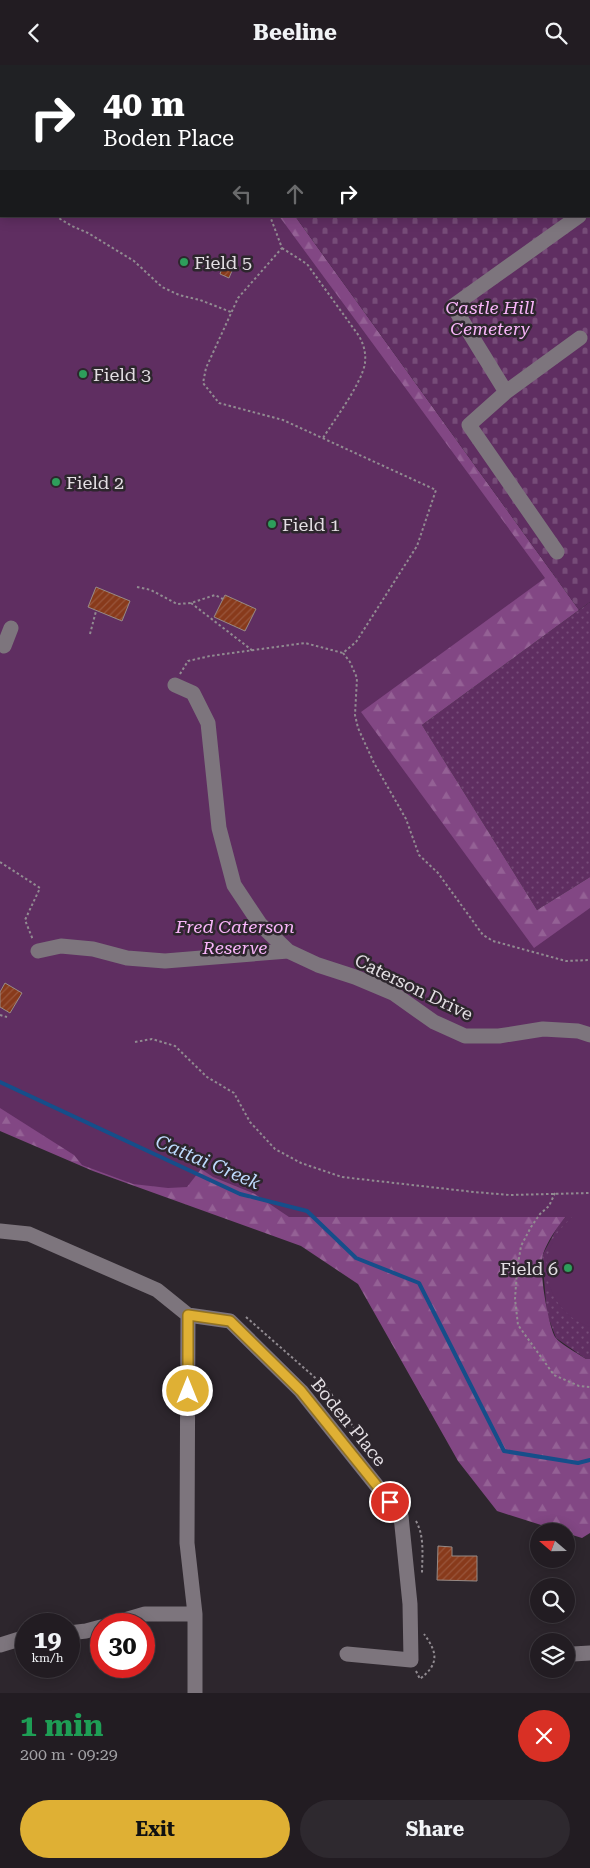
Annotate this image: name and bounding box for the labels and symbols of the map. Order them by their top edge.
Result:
place label: Field 5 [194,252,252,273]
marker: Field 5 [178,256,190,268]
park label: Castle Hill Cemetery [445,297,535,339]
place label: Field 3 [93,364,151,385]
marker: Field 3 [77,368,89,380]
place label: Field 2 [66,472,124,493]
marker: Field 2 [50,476,62,488]
place label: Field 1 [282,514,340,535]
marker: Field 1 [266,518,278,530]
park label: Fred Caterson Reserve [174,916,295,958]
street label: Caterson Drive [351,949,477,1025]
water label: Cattai Creek [152,1130,265,1195]
place label: Field 6 [500,1258,558,1279]
marker: Field 6 [562,1262,574,1274]
position arrow [161,1364,213,1416]
street label: Boden Place [307,1374,391,1470]
pin [369,1481,411,1523]
north arrow [530,1523,575,1567]
speed limit sign: 30 [90,1613,155,1678]

